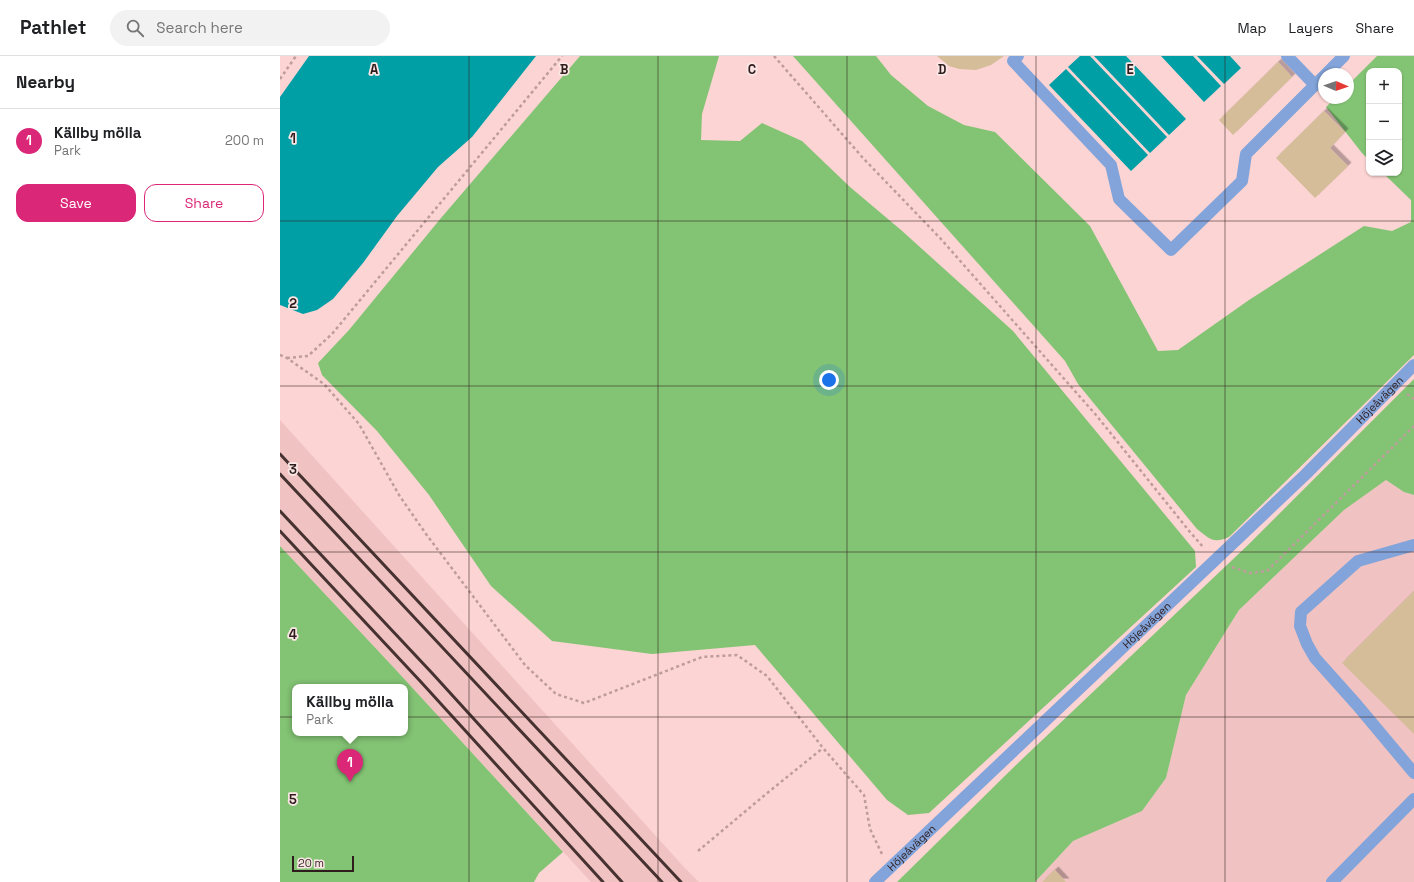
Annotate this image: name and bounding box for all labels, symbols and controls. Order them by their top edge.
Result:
search box [110,10,390,46]
text: Pathlet [20,15,86,40]
icon: search [124,17,146,39]
text: Search here [156,18,243,37]
text: Map [1237,19,1267,37]
text: Layers [1289,19,1333,37]
text: Share [1355,19,1394,37]
text: A [370,61,379,78]
text: B [560,61,569,78]
text: C [748,61,756,78]
text: D [938,61,947,78]
text: E [1126,61,1134,78]
north arrow [1318,68,1354,104]
map controls [1366,68,1402,176]
button: + [1366,68,1402,104]
text: Nearby [16,71,75,93]
button: − [1366,104,1402,140]
text: Källby mölla [54,123,141,142]
text: 1 [290,130,296,147]
text: 1 [26,132,32,149]
text: 200 m [225,132,264,149]
button: layers [1366,140,1402,176]
text: Park [54,142,81,159]
button: Save [16,184,136,222]
button: Share [144,184,264,222]
text: 2 [289,295,297,312]
your location [819,370,839,390]
street label: Höjeåvägen [1353,373,1406,427]
text: 3 [289,461,297,478]
street label: Höjeåvägen [1119,599,1174,651]
text: 4 [289,626,297,643]
popup [292,684,408,736]
text: Källby mölla [306,692,394,711]
text: Park [306,711,333,728]
pin: 1 [337,749,363,782]
text: 5 [289,791,297,808]
street label: Höjeåvägen [884,821,938,874]
scale bar [292,854,354,873]
text: 20 m [298,856,324,870]

